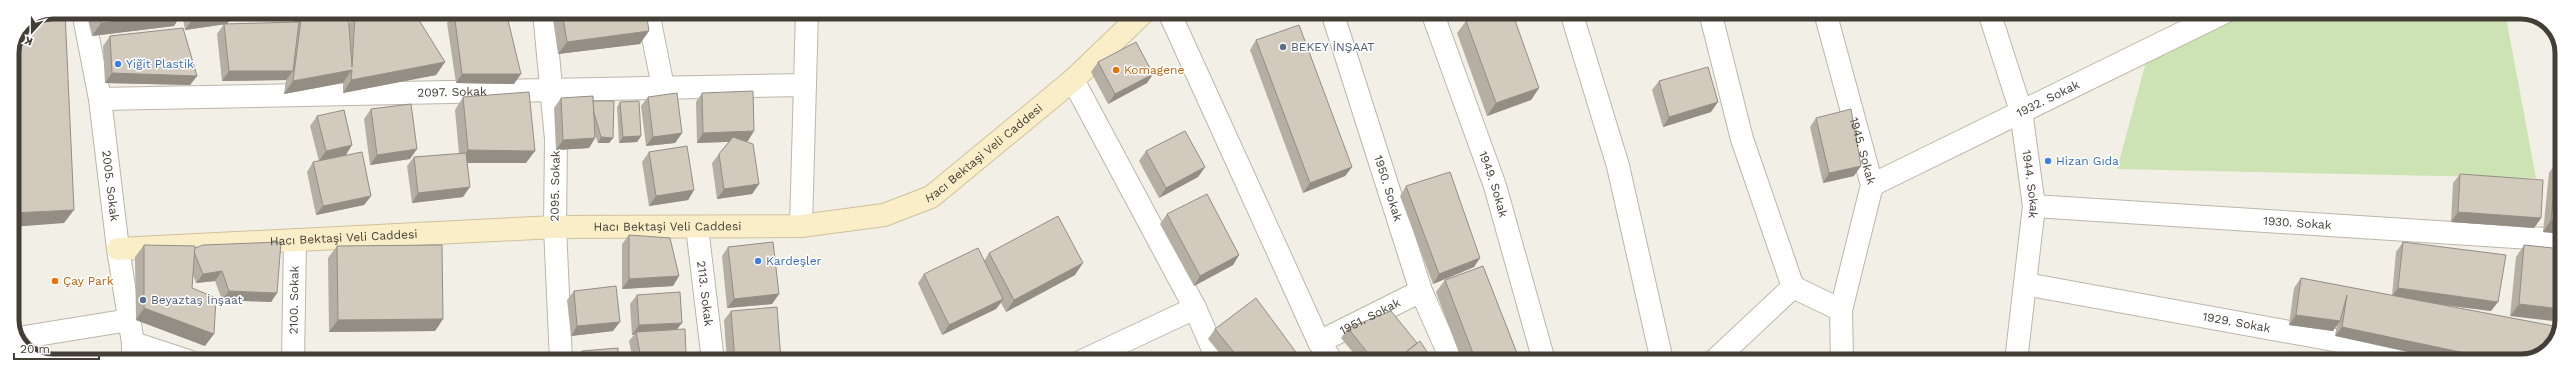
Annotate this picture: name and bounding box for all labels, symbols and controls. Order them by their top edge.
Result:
north arrow [12,12,52,52]
text: K [22,33,34,48]
place label: BEKEY İNŞAAT [1291,40,1374,54]
marker: BEKEY İNŞAAT [1278,42,1288,52]
place label: Yiğit Plastik [126,57,194,71]
marker: Yiğit Plastik [113,59,123,69]
place label: Komagene [1124,63,1185,77]
marker: Komagene [1111,65,1121,75]
street label: 1932. Sokak [2014,77,2082,120]
street label: 2097. Sokak [417,84,487,100]
street label: Hacı Bektaşi Veli Caddesi [923,101,1045,206]
street label: 1945. Sokak [1847,116,1879,186]
street label: 2005. Sokak [99,149,122,222]
street label: 1949. Sokak [1476,149,1511,219]
street label: 1944. Sokak [2019,149,2041,220]
street label: 2095. Sokak [547,150,563,222]
street label: 1950. Sokak [1371,153,1405,223]
place label: Hizan Gıda [2056,154,2119,168]
marker: Hizan Gıda [2043,156,2053,166]
street label: 1930. Sokak [2263,214,2332,232]
street label: Hacı Bektaşi Veli Caddesi [593,219,741,234]
street label: Hacı Bektaşi Veli Caddesi [269,227,418,248]
place label: Kardeşler [766,254,822,268]
marker: Kardeşler [753,256,763,266]
street label: 2113. Sokak [694,260,716,327]
street label: 2100. Sokak [286,265,302,335]
place label: Çay Park [63,274,114,288]
marker: Çay Park [50,276,60,286]
place label: Beyaztaş İnşaat [151,293,243,307]
marker: Beyaztaş İnşaat [138,295,148,305]
street label: 1951. Sokak [1337,295,1403,338]
street label: 1929. Sokak [2201,309,2272,335]
scale bar [14,335,99,361]
text: 20 m [20,342,50,356]

